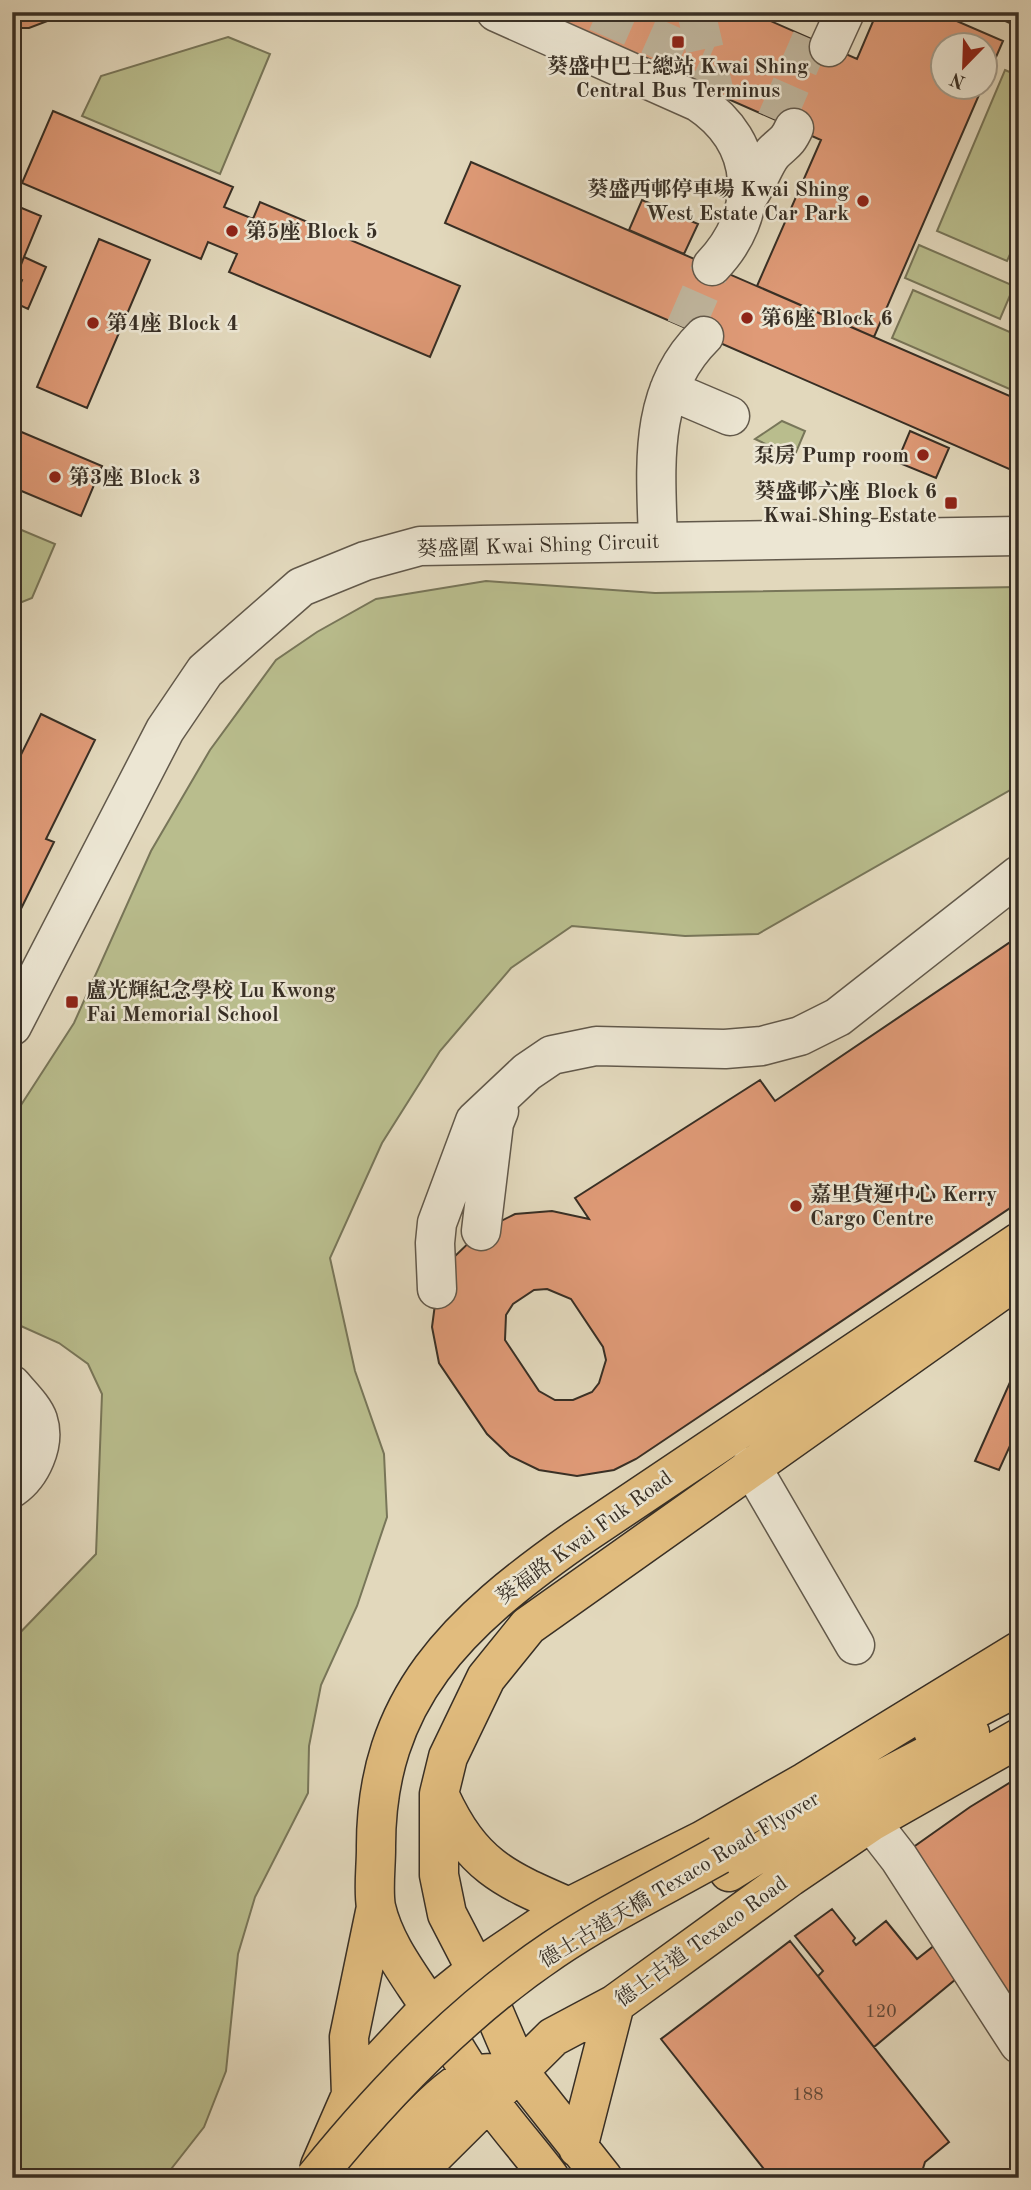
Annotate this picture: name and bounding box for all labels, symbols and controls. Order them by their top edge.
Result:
north arrow [930,32,1000,102]
marker: 葵盛中巴士總站 Kwai Shing Central Bus Terminus [670,34,686,50]
place label: 葵盛中巴士總站 Kwai Shing Central Bus Terminus [547,55,809,102]
text: N [948,68,969,91]
place label: 葵盛西邨停車場 Kwai Shing West Estate Car Park [587,177,849,225]
marker: 葵盛西邨停車場 Kwai Shing West Estate Car Park [855,193,871,209]
place label: 第5座 Block 5 [246,219,378,243]
marker: 第5座 Block 5 [224,223,240,239]
place label: 第6座 Block 6 [761,306,893,330]
marker: 第6座 Block 6 [739,310,755,326]
place label: 第4座 Block 4 [107,311,239,335]
marker: 第4座 Block 4 [85,315,101,331]
place label: 泵房 Pump room [754,444,909,467]
marker: 泵房 Pump room [915,447,931,463]
place label: 第3座 Block 3 [69,465,201,489]
marker: 第3座 Block 3 [47,469,63,485]
place label: 葵盛邨六座 Block 6 Kwai Shing Estate [755,479,937,527]
marker: 葵盛邨六座 Block 6 Kwai Shing Estate [943,495,959,511]
street label: 葵盛圍 Kwai Shing Circuit [416,530,660,561]
place label: 盧光輝紀念學校 Lu Kwong Fai Memorial School [86,978,336,1026]
marker: 盧光輝紀念學校 Lu Kwong Fai Memorial School [64,994,80,1010]
place label: 嘉里貨運中心 Kerry Cargo Centre [810,1182,997,1230]
marker: 嘉里貨運中心 Kerry Cargo Centre [788,1198,804,1214]
street label: 葵福路 Kwai Fuk Road [492,1466,677,1609]
street label: 德士古道天橋 Texaco Road Flyover [535,1786,824,1972]
street label: 德士古道 Texaco Road [611,1871,792,2011]
house number: 120 [865,2003,897,2021]
house number: 188 [792,2086,824,2104]

